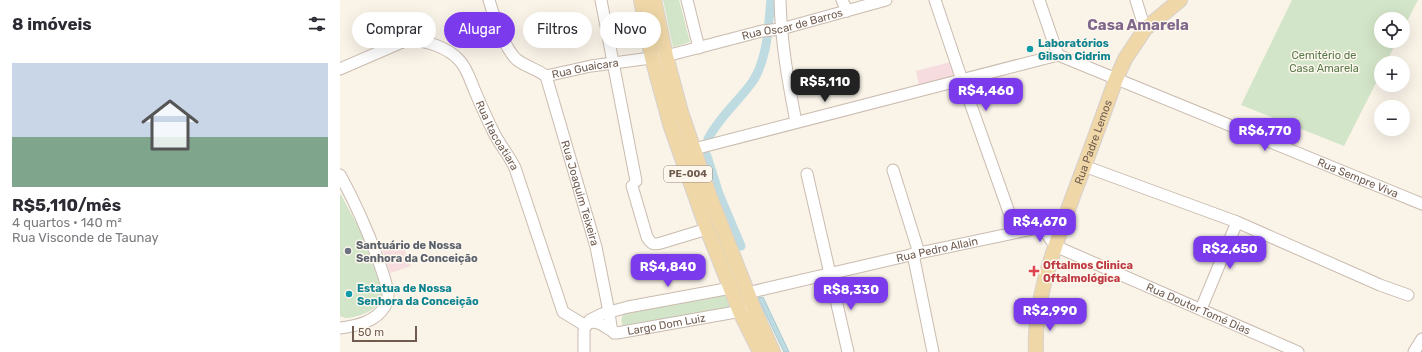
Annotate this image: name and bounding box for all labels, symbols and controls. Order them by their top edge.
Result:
street label: Rua Oscar de Barros [740,6,845,43]
chip: Comprar [352,12,436,48]
chip: Alugar [444,12,515,48]
chip: Filtros [523,12,592,48]
chip: Novo [600,12,661,48]
map controls [1374,12,1410,136]
button: locate [1374,12,1410,48]
icon: filters [306,13,328,35]
text: 8 imóveis [12,14,92,34]
district label: Casa Amarela [1087,16,1189,34]
place label: Laboratórios Gilson Cidrim [1038,37,1110,63]
marker: Laboratórios Gilson Cidrim [1025,44,1035,54]
park label: Cemitério de Casa Amarela [1289,49,1359,75]
street label: Rua Guaicara [551,56,619,81]
button: + [1374,56,1410,92]
pin: R$5,110 [788,69,862,103]
text: R$5,110 [800,74,850,89]
pin: R$4,460 [949,78,1023,112]
text: R$4,460 [958,83,1014,98]
icon: home [134,89,206,161]
street label: Rua Itacoatiara [473,98,522,172]
street label: Rua Padre Lemos [1072,98,1115,186]
button: − [1374,100,1410,136]
pin: R$6,770 [1228,118,1302,152]
text: R$6,770 [1238,123,1292,138]
street label: Rua Joaquim Teixeira [559,139,602,247]
street label: Rua Sempre Viva [1315,155,1400,200]
road number: PE-004 [664,166,712,182]
text: R$5,110/mês [12,195,121,215]
pin: R$4,670 [1003,209,1077,243]
text: R$4,670 [1013,214,1067,229]
text: 4 quartos · 140 m² [12,215,122,230]
text: Rua Visconde de Taunay [12,230,159,245]
street label: Rua Pedro Allain [895,234,979,265]
pin: R$2,650 [1193,236,1267,270]
place label: Santuário de Nossa Senhora da Conceição [356,239,478,265]
text: R$2,650 [1202,241,1258,256]
marker: Santuário de Nossa Senhora da Conceição [343,246,353,256]
pin: R$4,840 [631,254,705,288]
text: R$4,840 [640,259,696,274]
place label: Oftalmos Clinica Oftalmológica [1043,259,1133,285]
marker: Oftalmos Clinica Oftalmológica [1028,265,1040,277]
pin: R$8,330 [814,277,888,311]
street label: Rua Doutor Tomé Dias [1144,280,1253,337]
place label: Estatua de Nossa Senhora da Conceição [357,282,479,308]
text: R$8,330 [823,282,879,297]
marker: Estatua de Nossa Senhora da Conceição [344,289,354,299]
pin: R$2,990 [1013,298,1087,332]
text: R$2,990 [1023,303,1077,318]
street label: Largo Dom Luiz [626,311,707,338]
scale bar [352,324,417,343]
text: 50 m [358,326,384,339]

